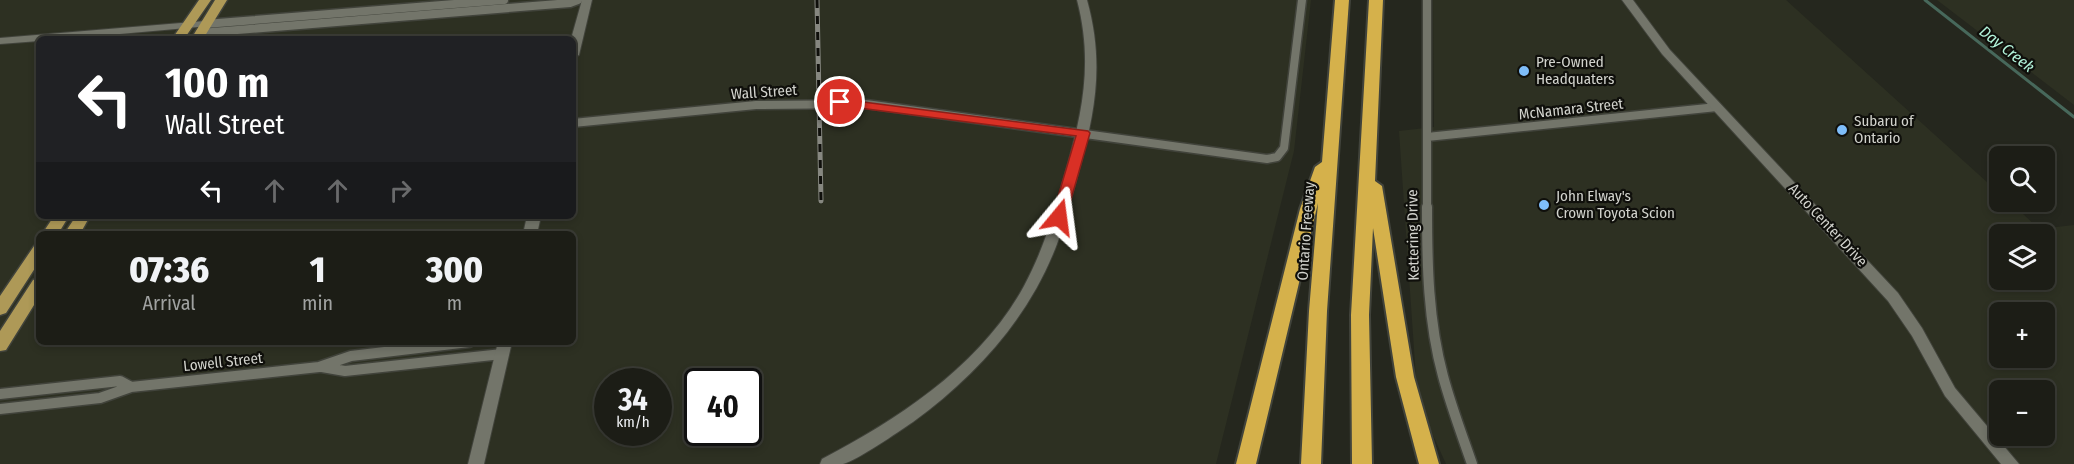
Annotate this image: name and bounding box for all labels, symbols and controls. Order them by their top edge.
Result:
water label: Day Creek [1976,22,2038,76]
place label: Pre-Owned Headquaters [1536,53,1615,88]
text: 100 m [165,58,269,108]
icon: left [66,60,144,138]
marker: Pre-Owned Headquaters [1517,64,1531,78]
pin [814,76,865,127]
street label: Wall Street [730,81,798,103]
icon: arrive [823,85,856,118]
street label: McNamara Street [1518,95,1624,123]
text: Wall Street [165,109,284,141]
place label: Subaru of Ontario [1854,112,1915,147]
marker: Subaru of Ontario [1835,123,1849,137]
map controls [1989,146,2055,446]
button: search [1989,146,2055,212]
icon: left [195,174,228,207]
icon: ahead [258,174,291,207]
icon: ahead [321,174,354,207]
icon: right [384,174,417,207]
street label: Auto Center Drive [1785,180,1871,270]
street label: Ontario Freeway [1294,181,1318,281]
position arrow [1027,185,1091,249]
place label: John Elway's Crown Toyota Scion [1556,187,1675,222]
street label: Kettering Drive [1403,189,1423,281]
marker: John Elway's Crown Toyota Scion [1537,198,1551,212]
button: layers [1989,224,2055,290]
text: 07:36 [129,248,209,292]
text: 1 [310,248,325,292]
text: 300 [426,248,483,292]
text: Arrival [143,291,196,315]
text: min [302,291,333,315]
text: m [447,291,462,315]
button: + [1989,302,2055,368]
street label: Lowell Street [182,349,264,375]
speed limit sign: 40 [684,368,762,446]
button: − [1989,380,2055,446]
text: 34 [618,382,648,418]
text: km/h [616,413,650,431]

